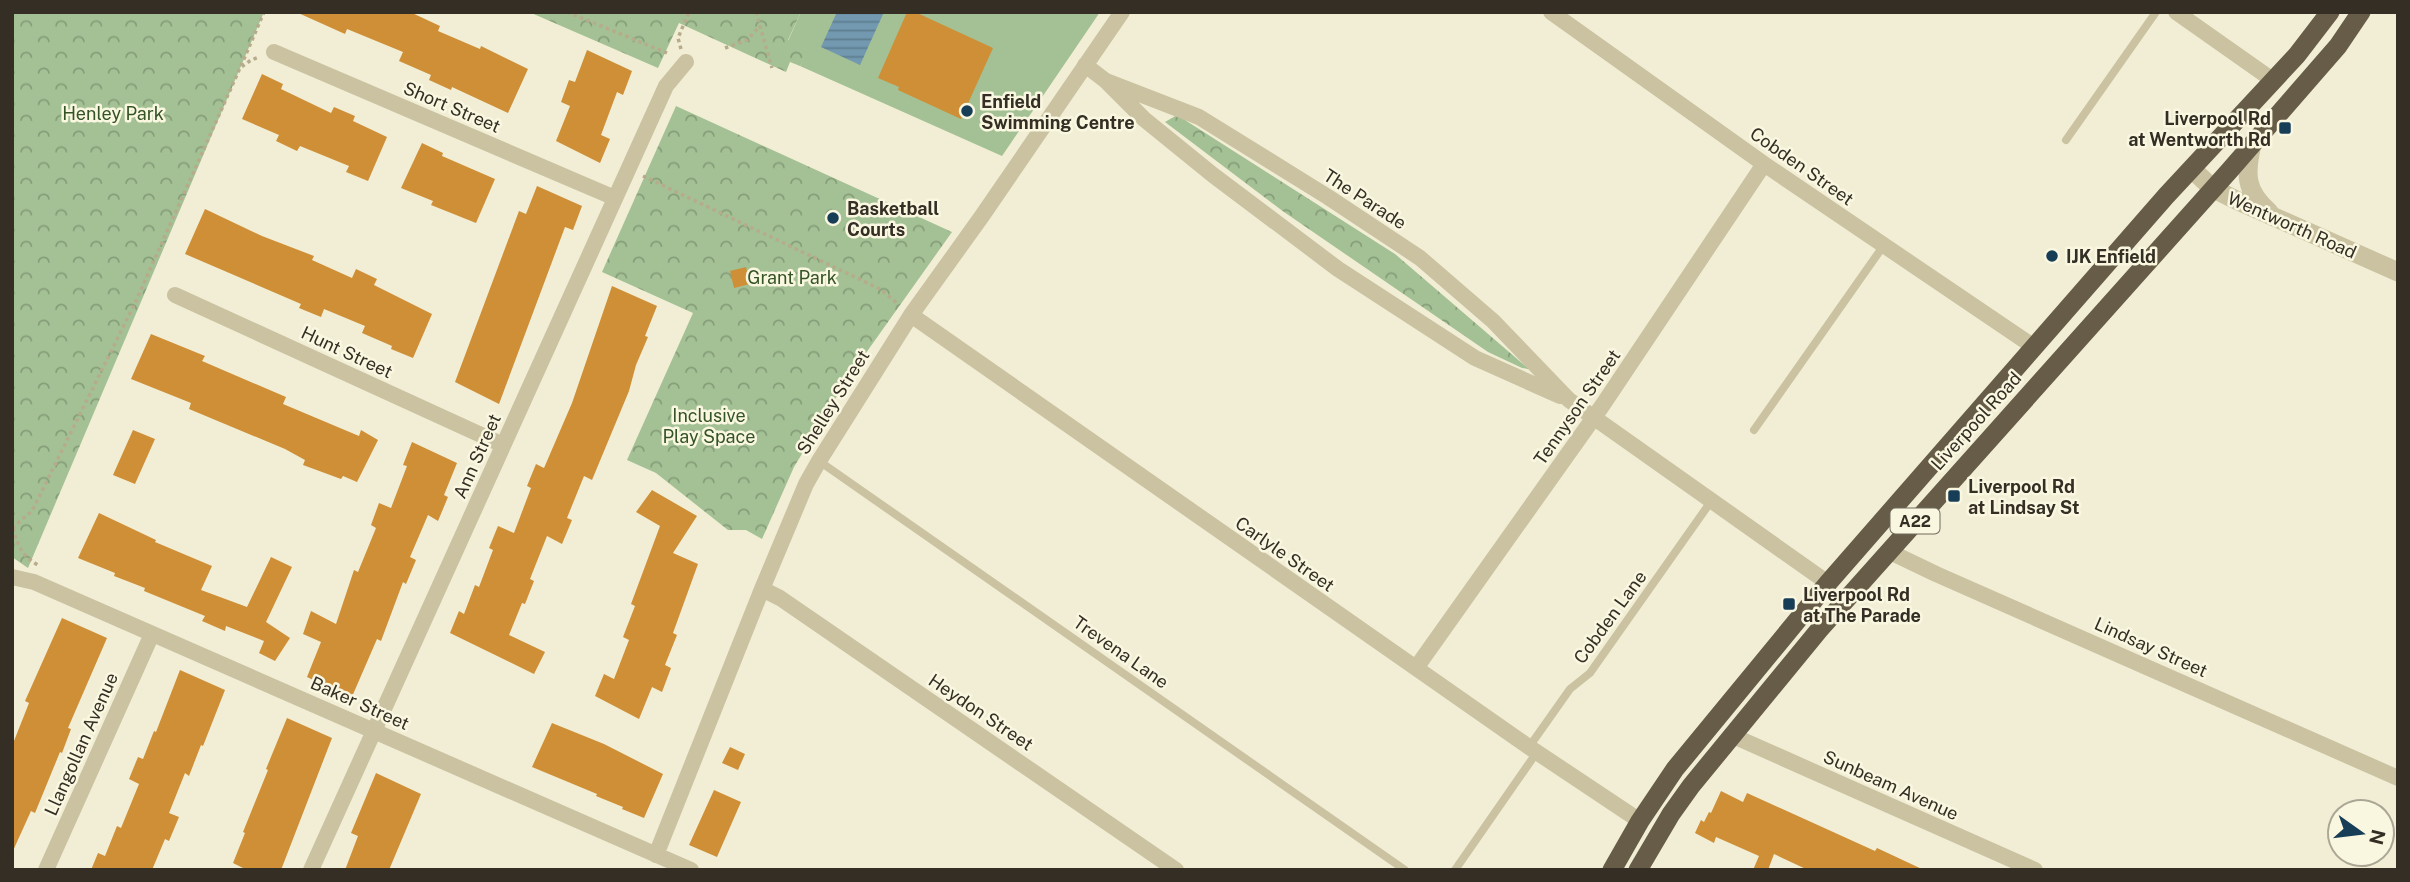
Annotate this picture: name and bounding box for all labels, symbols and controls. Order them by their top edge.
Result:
street label: Short Street [400,77,504,137]
place label: Enfield Swimming Centre [981,91,1135,133]
park label: Henley Park [62,103,164,124]
marker: Enfield Swimming Centre [959,103,975,119]
place label: Liverpool Rd at Wentworth Rd [2128,108,2271,150]
marker: Liverpool Rd at Wentworth Rd [2277,120,2293,136]
street label: Cobden Street [1746,123,1858,209]
street label: The Parade [1320,164,1410,234]
street label: Wentworth Road [2224,187,2360,263]
place label: Basketball Courts [847,198,939,240]
marker: Basketball Courts [825,210,841,226]
place label: IJK Enfield [2066,246,2156,267]
marker: IJK Enfield [2044,248,2060,264]
park label: Grant Park [747,267,837,288]
street label: Hunt Street [298,322,396,382]
street label: Tennyson Street [1529,345,1625,469]
street label: Shelley Street [792,346,874,458]
street label: Liverpool Road [1927,368,2025,474]
park label: Inclusive Play Space [663,405,755,447]
street label: Ann Street [449,410,505,502]
place label: Liverpool Rd at Lindsay St [1968,476,2079,518]
marker: Liverpool Rd at Lindsay St [1946,488,1962,504]
road number: A22 [1890,508,1940,534]
street label: Carlyle Street [1231,512,1339,596]
street label: Cobden Lane [1569,566,1651,668]
place label: Liverpool Rd at The Parade [1803,584,1921,626]
marker: Liverpool Rd at The Parade [1781,596,1797,612]
street label: Trevena Lane [1069,611,1173,693]
street label: Lindsay Street [2091,613,2211,681]
street label: Llangollan Avenue [40,669,122,819]
street label: Heydon Street [925,669,1037,755]
street label: Baker Street [307,672,413,734]
street label: Sunbeam Avenue [1820,746,1962,824]
north arrow [2326,798,2396,868]
text: N [2365,827,2390,847]

